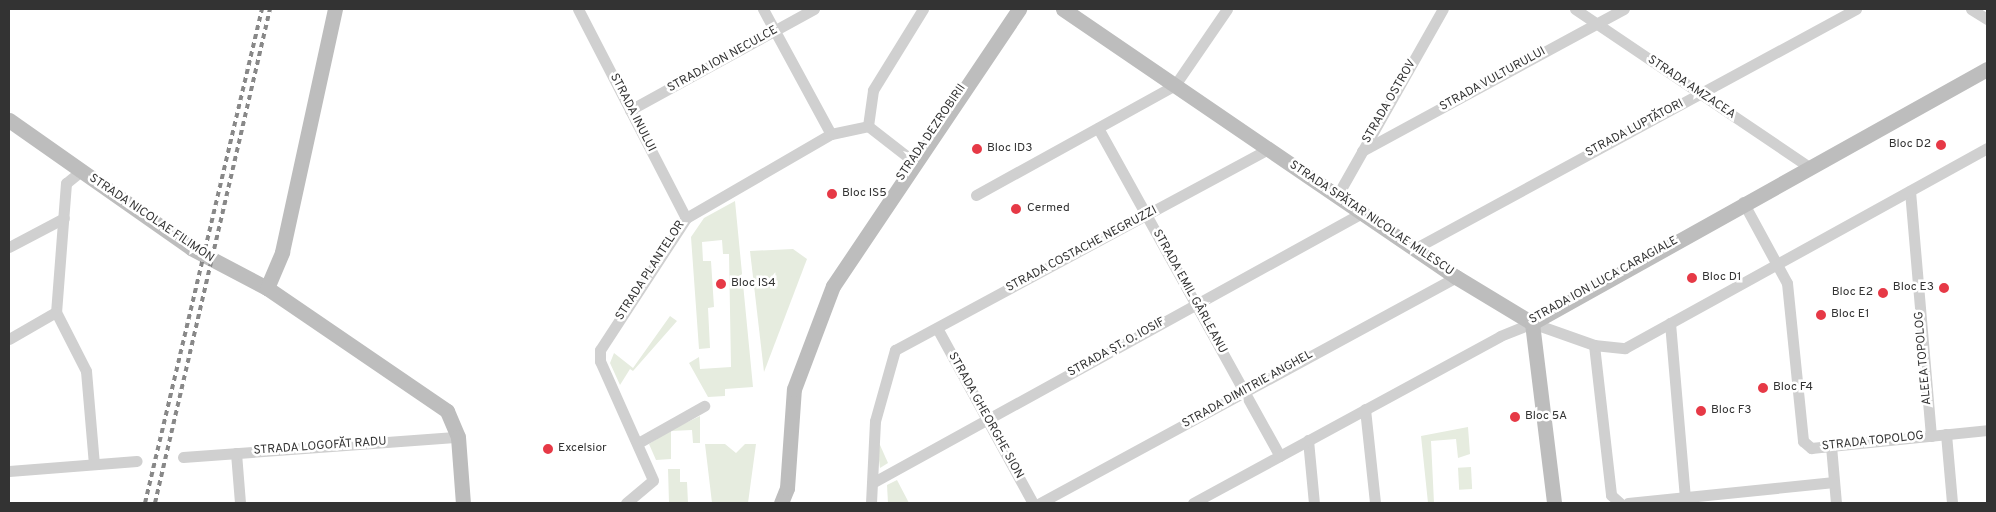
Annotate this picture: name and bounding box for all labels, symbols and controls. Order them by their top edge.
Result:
street label: STRADA ION NECULCE [665,24,781,96]
street label: STRADA VULTURULUI [1437,45,1549,115]
street label: STRADA AMZACEA [1644,53,1738,123]
street label: STRADA OSTROV [1360,57,1420,147]
street label: STRADA INULUI [606,71,658,155]
street label: STRADA DEZROBIRII [894,82,970,184]
street label: STRADA LUPTĂTORI [1583,97,1687,161]
place label: Bloc D2 [1889,138,1931,152]
marker: Bloc D2 [1935,139,1947,151]
place label: Bloc ID3 [987,142,1032,156]
marker: Bloc ID3 [971,143,983,155]
street label: STRADA SPĂTAR NICOLAE MILESCU [1286,158,1456,280]
street label: STRADA NICOLAE FILIMON [86,172,216,266]
place label: Bloc IS5 [842,187,887,201]
marker: Bloc IS5 [826,188,838,200]
marker: Cermed [1009,202,1023,216]
place label: Cermed [1027,202,1070,216]
street label: STRADA COSTACHE NEGRUZZI [1004,204,1160,296]
street label: STRADA PLANTELOR [613,218,689,324]
street label: STRADA EMIL GÂRLEANU [1149,227,1229,357]
street label: STRADA ION LUCA CARAGIALE [1527,234,1681,328]
place label: Bloc D1 [1702,271,1741,285]
marker: Bloc D1 [1686,272,1698,284]
place label: Bloc IS4 [731,277,776,291]
marker: Bloc IS4 [715,278,727,290]
place label: Bloc E3 [1893,281,1934,295]
marker: Bloc E3 [1938,282,1950,294]
place label: Bloc E2 [1832,286,1873,300]
marker: Bloc E2 [1877,287,1889,299]
place label: Bloc E1 [1831,308,1869,322]
marker: Bloc E1 [1815,309,1827,321]
street label: ALEEA TOPOLOG [1913,310,1935,406]
street label: STRADA ȘT. O. IOSIF [1066,315,1168,381]
street label: STRADA DIMITRIE ANGHEL [1180,348,1316,432]
street label: STRADA GHEORGHE SION [944,350,1026,482]
place label: Bloc F4 [1773,381,1813,395]
marker: Bloc F4 [1757,382,1769,394]
place label: Bloc F3 [1711,404,1751,418]
marker: Bloc F3 [1695,405,1707,417]
place label: Bloc 5A [1525,410,1567,424]
marker: Bloc 5A [1509,411,1521,423]
street label: STRADA TOPOLOG [1821,429,1925,455]
street label: STRADA LOGOFĂT RADU [253,435,387,459]
place label: Excelsior [558,442,607,456]
marker: Excelsior [542,443,554,455]

